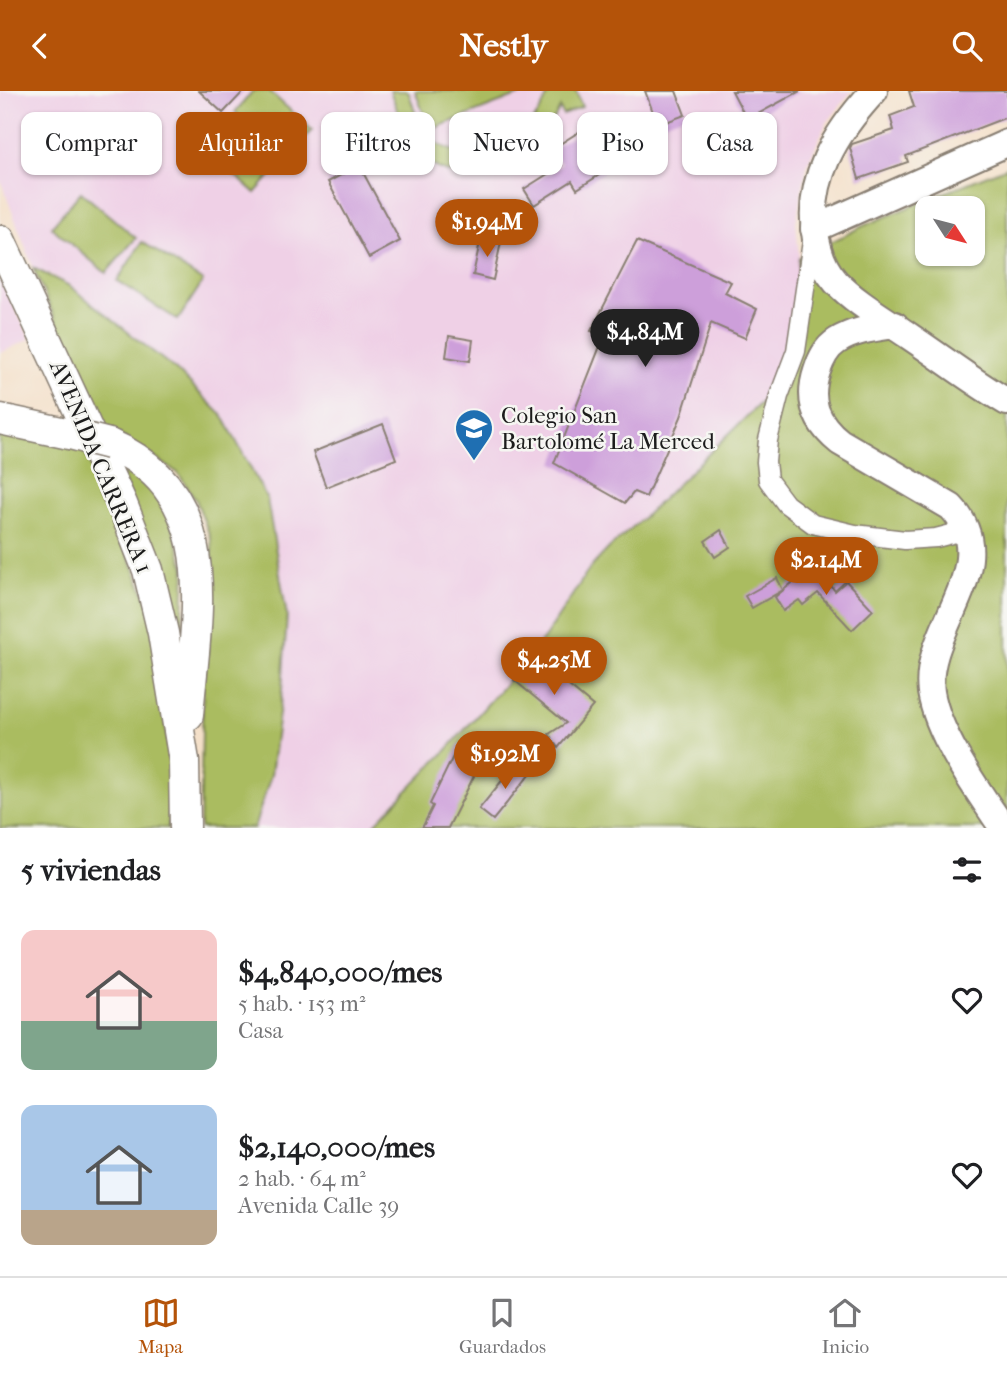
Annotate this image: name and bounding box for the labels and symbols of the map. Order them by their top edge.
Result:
north arrow [915,196,985,266]
pin: $1.94M [430,199,544,259]
pin: $4.84M [588,309,702,369]
street label: AVENIDA CARRERA 1 [44,356,158,577]
place label: Colegio San Bartolomé La Merced [501,402,715,455]
school or university icon: Colegio San Bartolomé La Merced [453,407,495,462]
pin: $2.14M [769,538,883,597]
pin: $4.25M [497,637,611,697]
pin: $1.92M [448,731,562,791]

